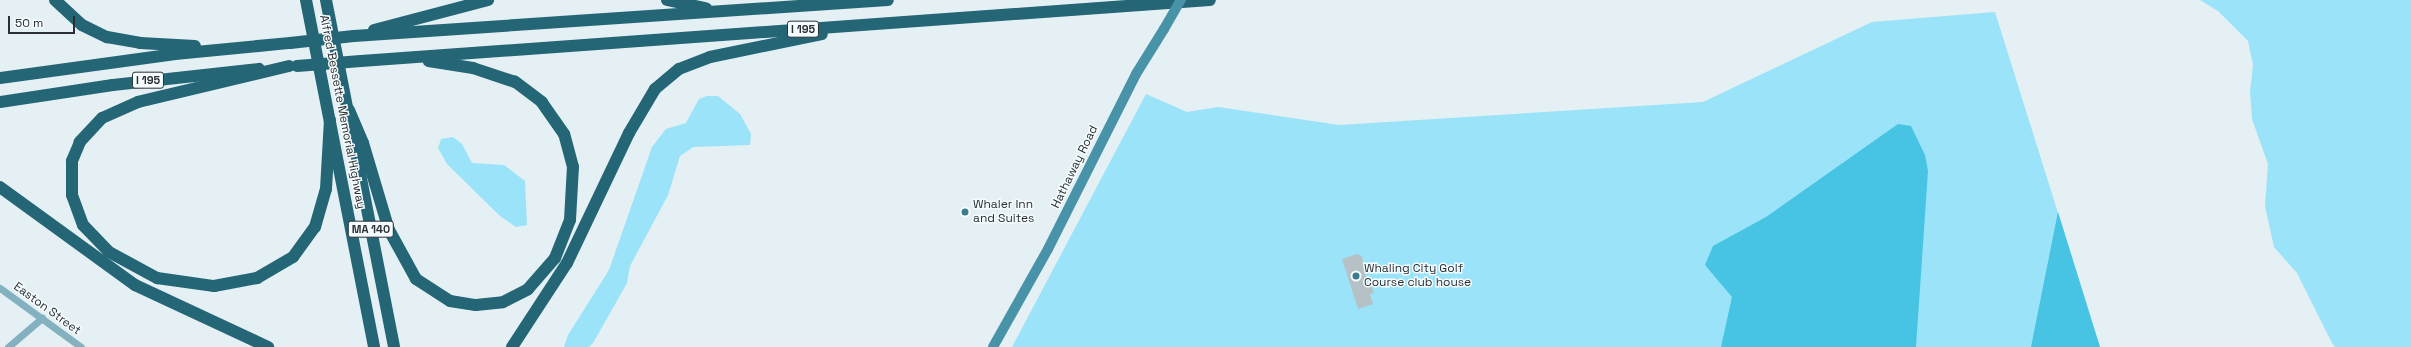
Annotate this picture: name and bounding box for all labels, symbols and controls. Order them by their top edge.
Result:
scale bar [10,8,77,34]
street label: Alfred Bessette Memorial Highway [316,14,368,210]
text: 50 m [15,15,43,31]
road number: I 195 [786,20,820,38]
road number: I 195 [131,71,165,89]
street label: Hathaway Road [1049,123,1101,211]
place label: Whaler Inn and Suites [973,198,1034,226]
marker: Whaler Inn and Suites [960,207,970,217]
road number: MA 140 [347,220,395,238]
place label: Whaling City Golf Course club house [1364,262,1471,290]
marker: Whaling City Golf Course club house [1351,271,1361,281]
street label: Easton Street [11,280,83,338]

